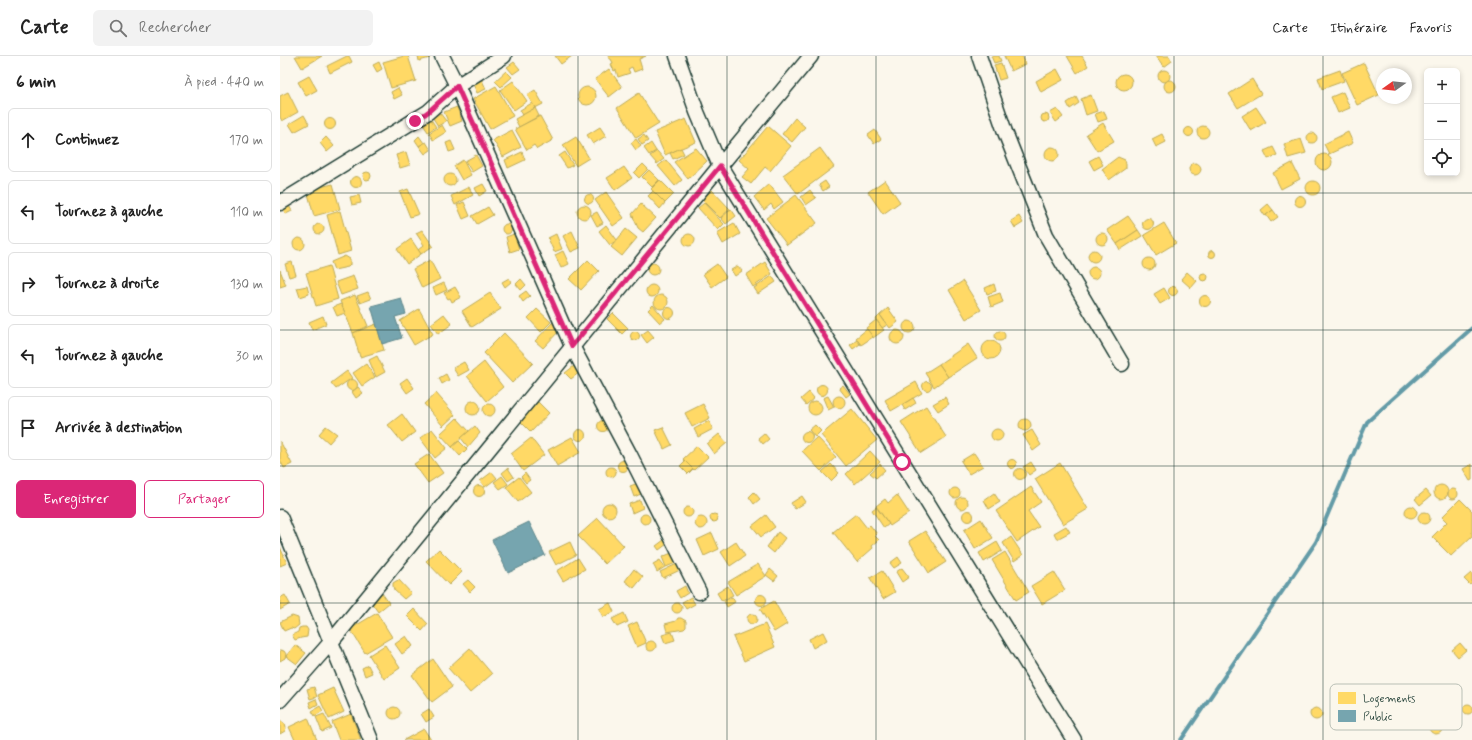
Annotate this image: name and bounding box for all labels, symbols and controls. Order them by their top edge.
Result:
search box [93,10,373,46]
text: Carte [20,15,69,40]
icon: search [107,17,129,39]
text: Rechercher [139,18,212,38]
text: Carte [1272,19,1308,37]
text: Itinéraire [1330,19,1387,37]
text: Favoris [1409,19,1452,37]
north arrow [1376,68,1412,104]
map controls [1424,68,1460,176]
button: + [1424,68,1460,104]
text: 6 min [16,71,56,93]
text: À pied · 440 m [184,74,264,91]
button: − [1424,104,1460,140]
route end [406,112,424,130]
icon: ahead [17,129,39,151]
text: Continuez [55,130,119,150]
text: 170 m [229,132,263,149]
button: locate [1424,140,1460,176]
icon: left [17,201,39,223]
text: Tournez à gauche [55,202,163,222]
text: 110 m [230,204,263,221]
icon: right [17,273,39,295]
text: Tournez à droite [55,274,159,294]
text: 130 m [230,276,263,293]
icon: left [17,345,39,367]
text: Tournez à gauche [55,346,163,366]
text: 30 m [236,348,263,365]
icon: arrive [17,417,39,439]
text: Arrivée à destination [55,418,182,438]
route start [893,453,911,471]
button: Enregistrer [16,480,136,518]
button: Partager [144,480,264,518]
legend [1330,684,1462,730]
text: Logements [1363,692,1415,708]
text: Public [1363,710,1393,724]

